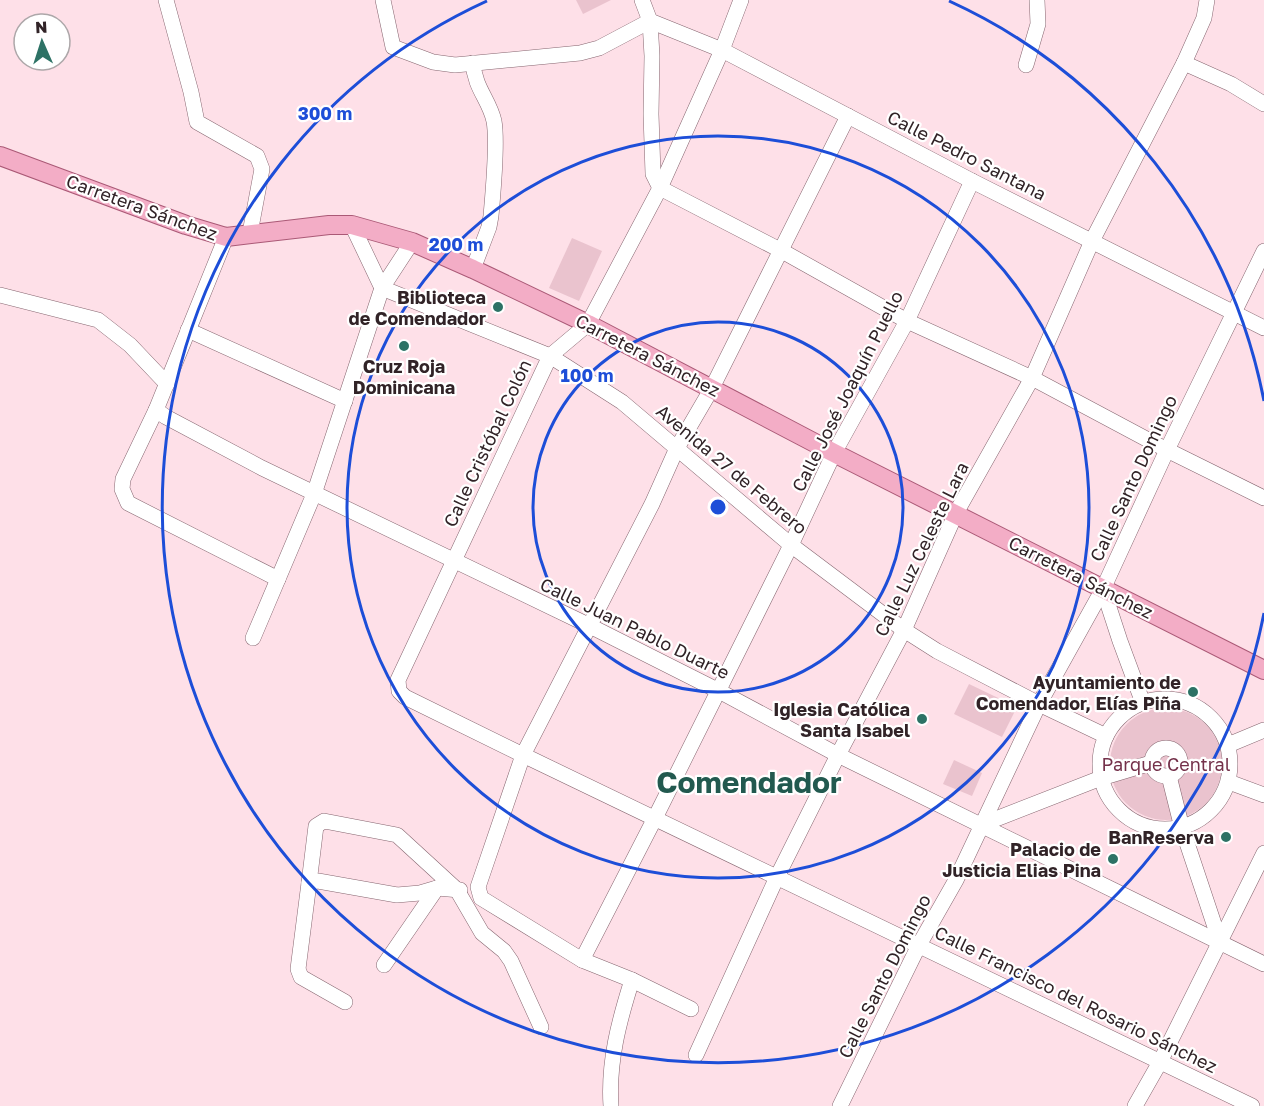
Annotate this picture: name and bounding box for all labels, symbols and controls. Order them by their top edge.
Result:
north arrow [12,12,72,72]
text: N [35,17,48,37]
text: 300 m [298,102,352,124]
street label: Calle Pedro Santana [884,105,1050,205]
street label: Carretera Sánchez [63,169,221,245]
text: 200 m [429,233,483,255]
place label: Biblioteca de Comendador [349,286,486,329]
street label: Calle José Joaquín Puello [787,287,907,495]
marker: Biblioteca de Comendador [491,300,505,314]
street label: Carretera Sánchez [572,309,724,401]
marker: Cruz Roja Dominicana [397,339,411,353]
place label: Cruz Roja Dominicana [353,355,455,398]
street label: Calle Cristóbal Colón [439,356,535,530]
text: 100 m [561,364,613,386]
street label: Calle Santo Domingo [1085,391,1181,565]
street label: Avenida 27 de Febrero [652,399,812,539]
street label: Calle Luz Celeste Lara [869,458,973,640]
centre of rings [708,497,728,517]
street label: Carretera Sánchez [1005,531,1157,623]
street label: Calle Juan Pablo Duarte [537,573,733,683]
place label: Ayuntamiento de Comendador, Elías Piña [976,671,1181,714]
marker: Ayuntamiento de Comendador, Elías Piña [1186,685,1200,699]
place label: Iglesia Católica Santa Isabel [773,698,910,741]
marker: Iglesia Católica Santa Isabel [915,712,929,726]
park label: Parque Central [1101,753,1231,775]
district label: Comendador [656,764,842,800]
place label: BanReserva [1108,826,1214,848]
marker: BanReserva [1219,830,1233,844]
place label: Palacio de Justicia Elias Pina [942,838,1101,881]
marker: Palacio de Justicia Elias Pina [1106,852,1120,866]
street label: Calle Santo Domingo [833,890,935,1062]
street label: Calle Francisco del Rosario Sánchez [931,921,1221,1077]

